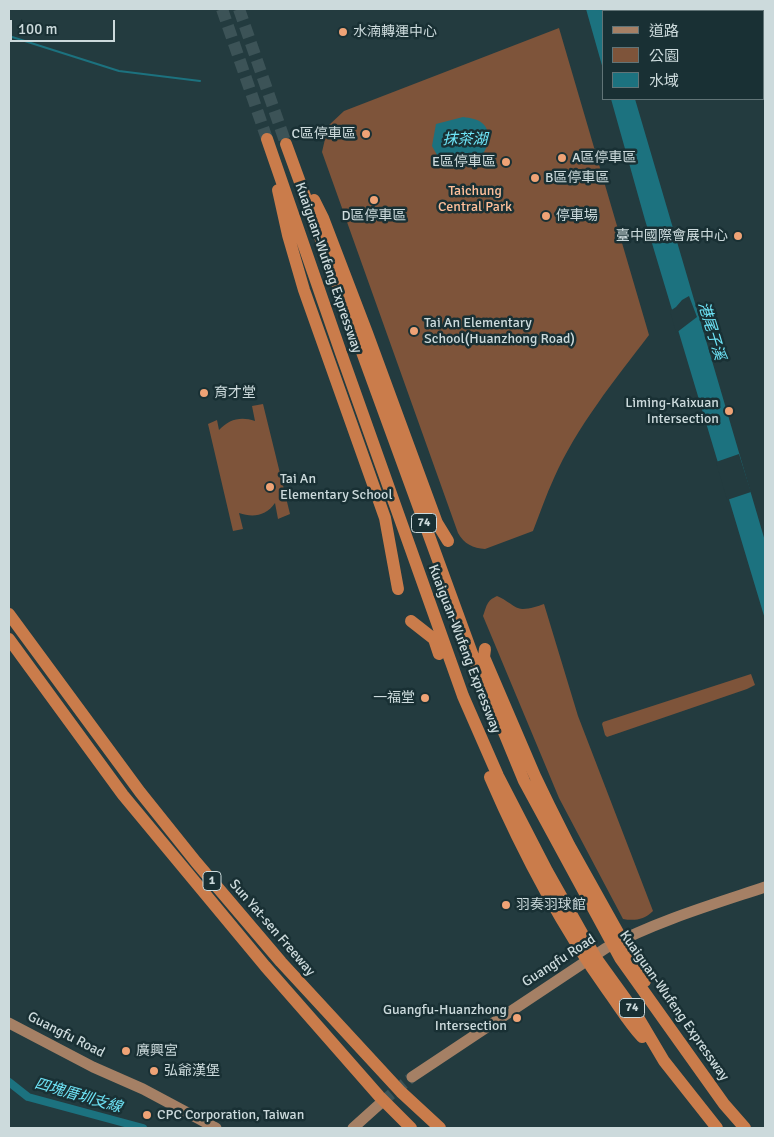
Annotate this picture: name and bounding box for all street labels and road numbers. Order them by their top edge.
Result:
street label: Kuaiguan-Wufeng Expressway [291,180,365,356]
road number: 74 [412,514,436,532]
street label: Kuaiguan-Wufeng Expressway [424,562,504,736]
road number: 1 [203,871,221,890]
street label: Sun Yat-sen Freeway [226,876,318,980]
street label: Kuaiguan-Wufeng Expressway [616,928,732,1084]
street label: Guangfu Road [519,931,599,991]
road number: 74 [620,998,644,1018]
street label: Guangfu Road [25,1008,107,1062]

